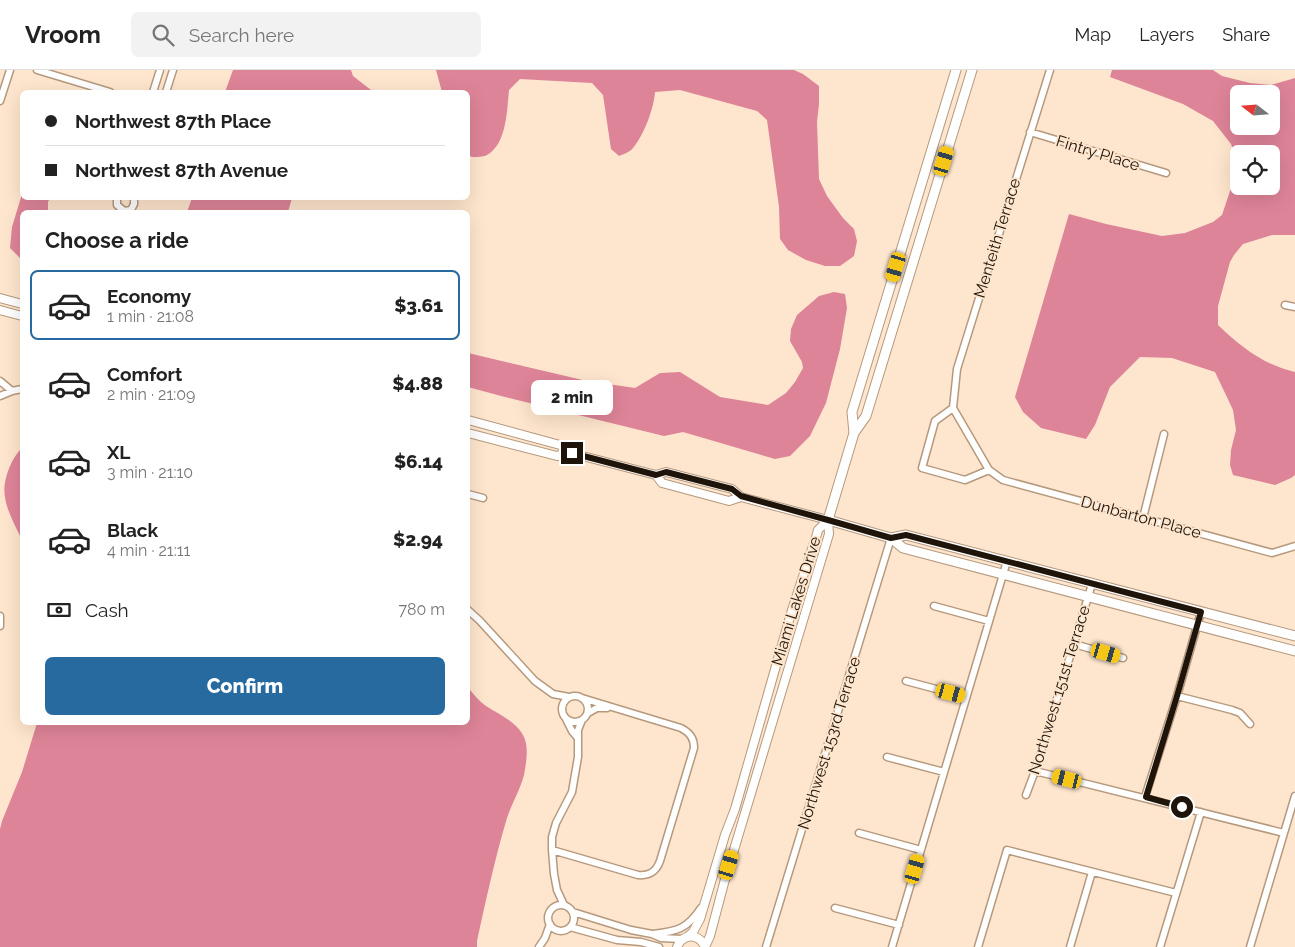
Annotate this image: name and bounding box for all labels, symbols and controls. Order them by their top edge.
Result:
search box [131,12,481,57]
text: Vroom [25,20,101,49]
icon: search [149,21,177,49]
text: Search here [189,24,294,46]
text: Map [1075,24,1111,45]
text: Layers [1139,24,1194,45]
text: Share [1222,24,1270,45]
north arrow [1230,85,1280,135]
map controls [1230,85,1280,195]
text: Northwest 87th Place [75,110,271,132]
street label: Fintry Place [1054,131,1142,175]
car [932,144,955,178]
button: locate [1230,145,1280,195]
text: Northwest 87th Avenue [75,159,288,181]
street label: Menteith Terrace [970,176,1024,300]
text: Choose a ride [45,227,189,253]
car [884,250,907,284]
icon: car [47,283,92,328]
text: Economy [107,285,191,307]
text: $3.61 [394,294,443,316]
text: 1 min · 21:08 [107,307,194,326]
icon: car [47,361,92,406]
text: Comfort [107,363,182,385]
text: $4.88 [392,372,443,394]
callout: 2 min [531,380,613,416]
text: 2 min · 21:09 [107,385,195,404]
text: 2 min [551,388,593,407]
icon: car [47,439,92,484]
text: XL [107,441,130,463]
route end [561,442,583,464]
text: $6.14 [394,450,443,472]
text: 3 min · 21:10 [107,463,193,482]
street label: Dunbarton Place [1079,492,1203,542]
icon: car [47,517,92,562]
text: Black [107,519,158,541]
text: $2.94 [393,528,443,550]
street label: Miami Lakes Drive [767,534,825,668]
text: 4 min · 21:11 [107,541,190,560]
icon: cash [45,596,73,624]
text: Cash [85,599,129,621]
text: 780 m [398,600,445,619]
street label: Northwest 151st Terrace [1024,603,1094,777]
car [1089,642,1122,664]
street label: Northwest 153rd Terrace [794,654,864,832]
button: Confirm [45,657,445,715]
car [934,682,967,704]
car [1050,768,1083,790]
route start [1171,796,1193,818]
car [717,848,740,882]
car [903,853,926,885]

